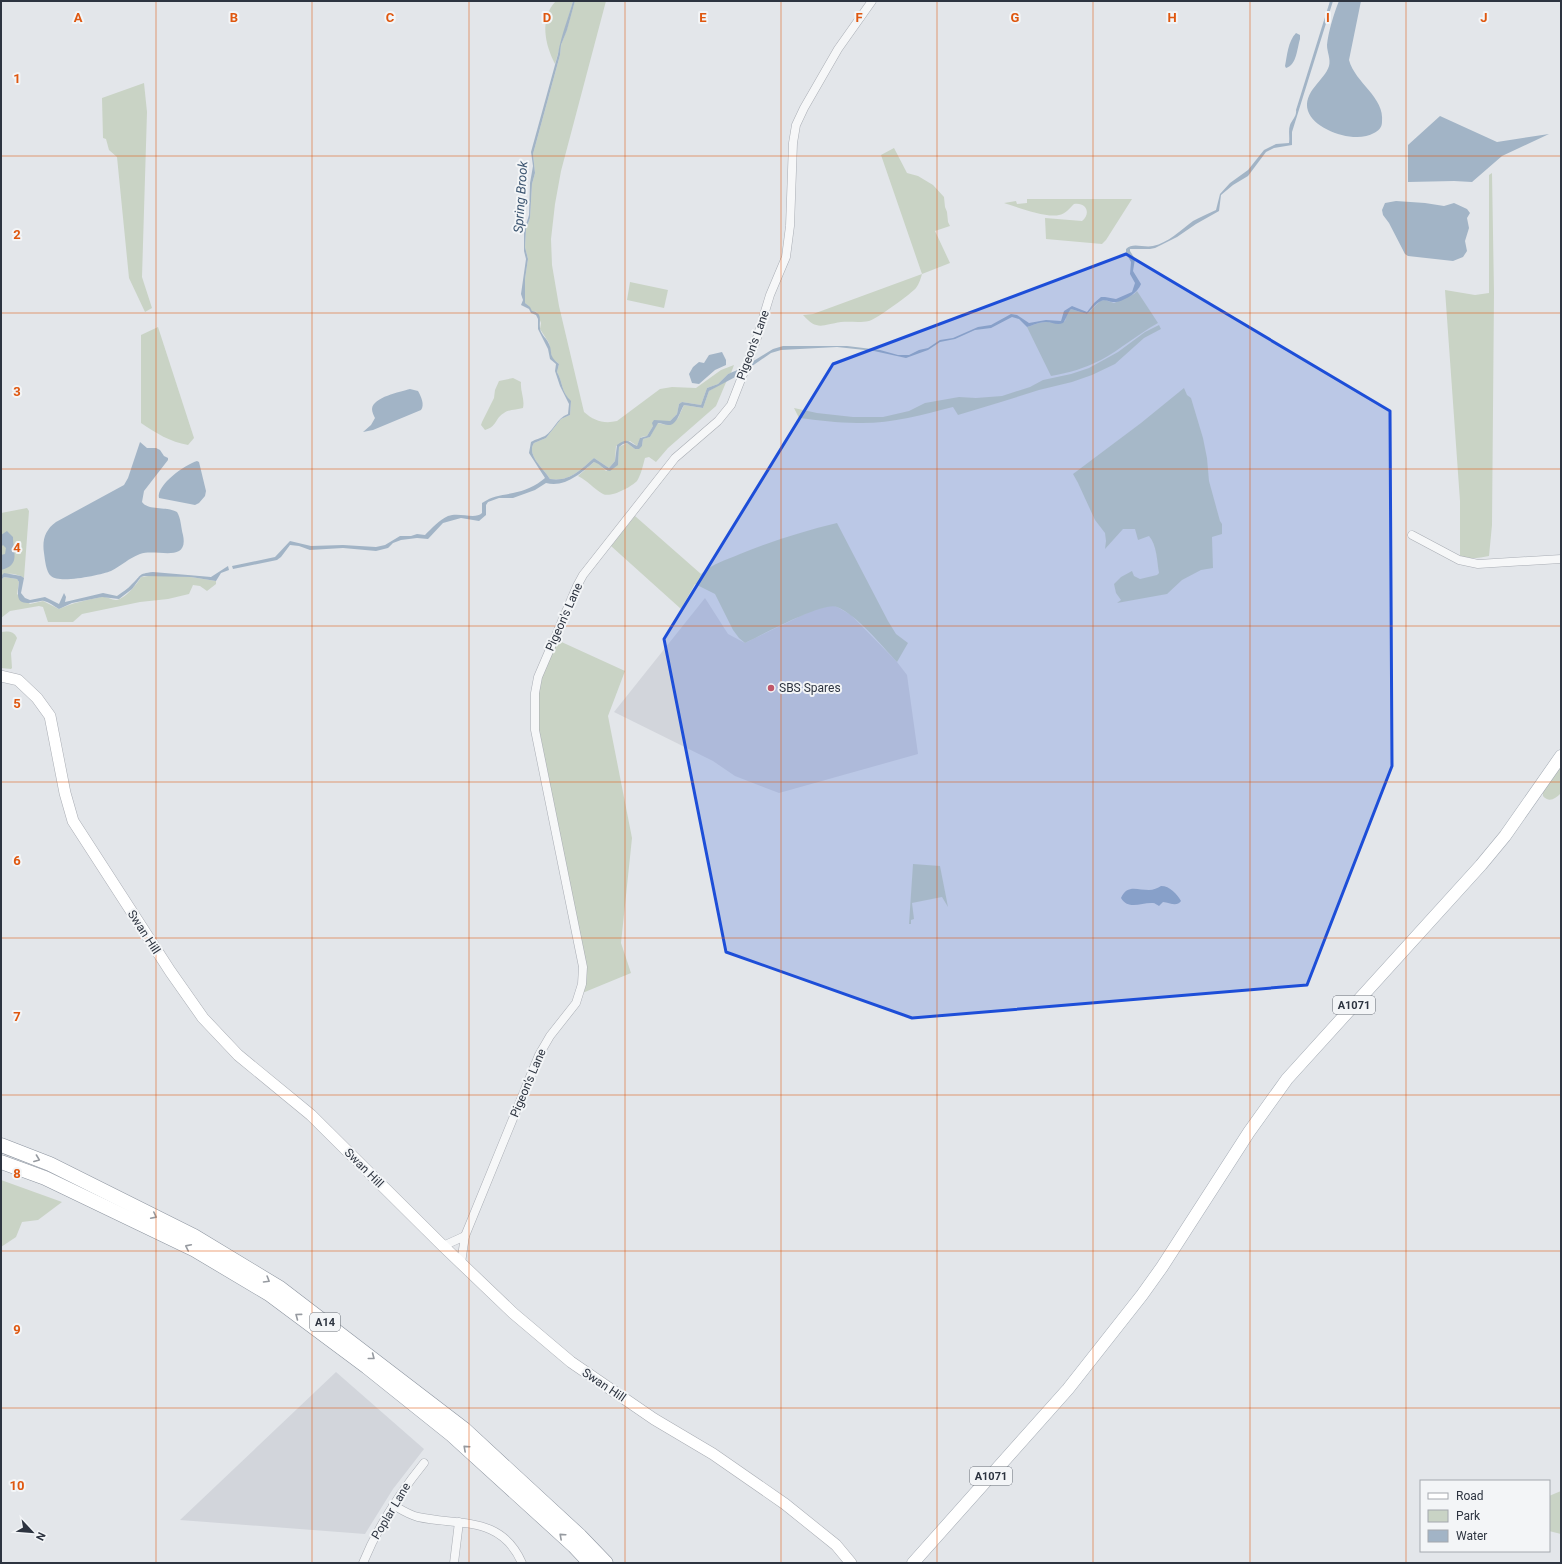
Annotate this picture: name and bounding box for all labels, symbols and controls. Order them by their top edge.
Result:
text: A [74,10,83,25]
text: B [230,10,238,25]
text: C [386,10,395,25]
text: D [543,10,551,25]
text: E [699,10,707,25]
text: F [855,10,863,25]
text: G [1011,10,1020,25]
text: H [1167,10,1177,25]
text: I [1326,10,1330,25]
text: J [1480,10,1488,25]
text: 1 [13,71,21,86]
water label: Spring Brook [511,160,531,233]
text: 2 [13,227,21,242]
street label: Pigeon's Lane [734,308,772,382]
text: 3 [13,384,21,399]
text: 4 [13,540,21,555]
street label: Pigeon's Lane [543,581,585,653]
place label: SBS Spares [779,681,841,695]
marker: SBS Spares [766,683,776,693]
text: 5 [13,696,21,711]
text: 6 [13,853,21,868]
street label: Swan Hill [125,907,163,957]
road number: A1071 [1333,996,1375,1014]
text: 7 [13,1009,21,1024]
street label: Pigeon's Lane [507,1047,549,1119]
street label: Swan Hill [342,1146,386,1190]
one-way arrow [34,1155,41,1163]
text: 8 [13,1166,21,1181]
one-way arrow [150,1211,158,1219]
one-way arrow [185,1244,192,1252]
one-way arrow [263,1275,270,1283]
one-way arrow [295,1313,302,1321]
road number: A14 [310,1313,340,1331]
text: 9 [13,1322,21,1337]
one-way arrow [368,1352,375,1360]
street label: Swan Hill [580,1365,628,1405]
one-way arrow [463,1445,471,1453]
road number: A1071 [970,1467,1012,1485]
text: 10 [10,1478,24,1493]
street label: Poplar Lane [369,1480,413,1542]
legend [1420,1480,1550,1552]
text: Road [1456,1489,1484,1503]
text: Park [1456,1509,1481,1523]
north arrow [12,1512,52,1552]
text: Water [1456,1529,1487,1543]
text: N [33,1530,48,1543]
one-way arrow [559,1533,567,1540]

